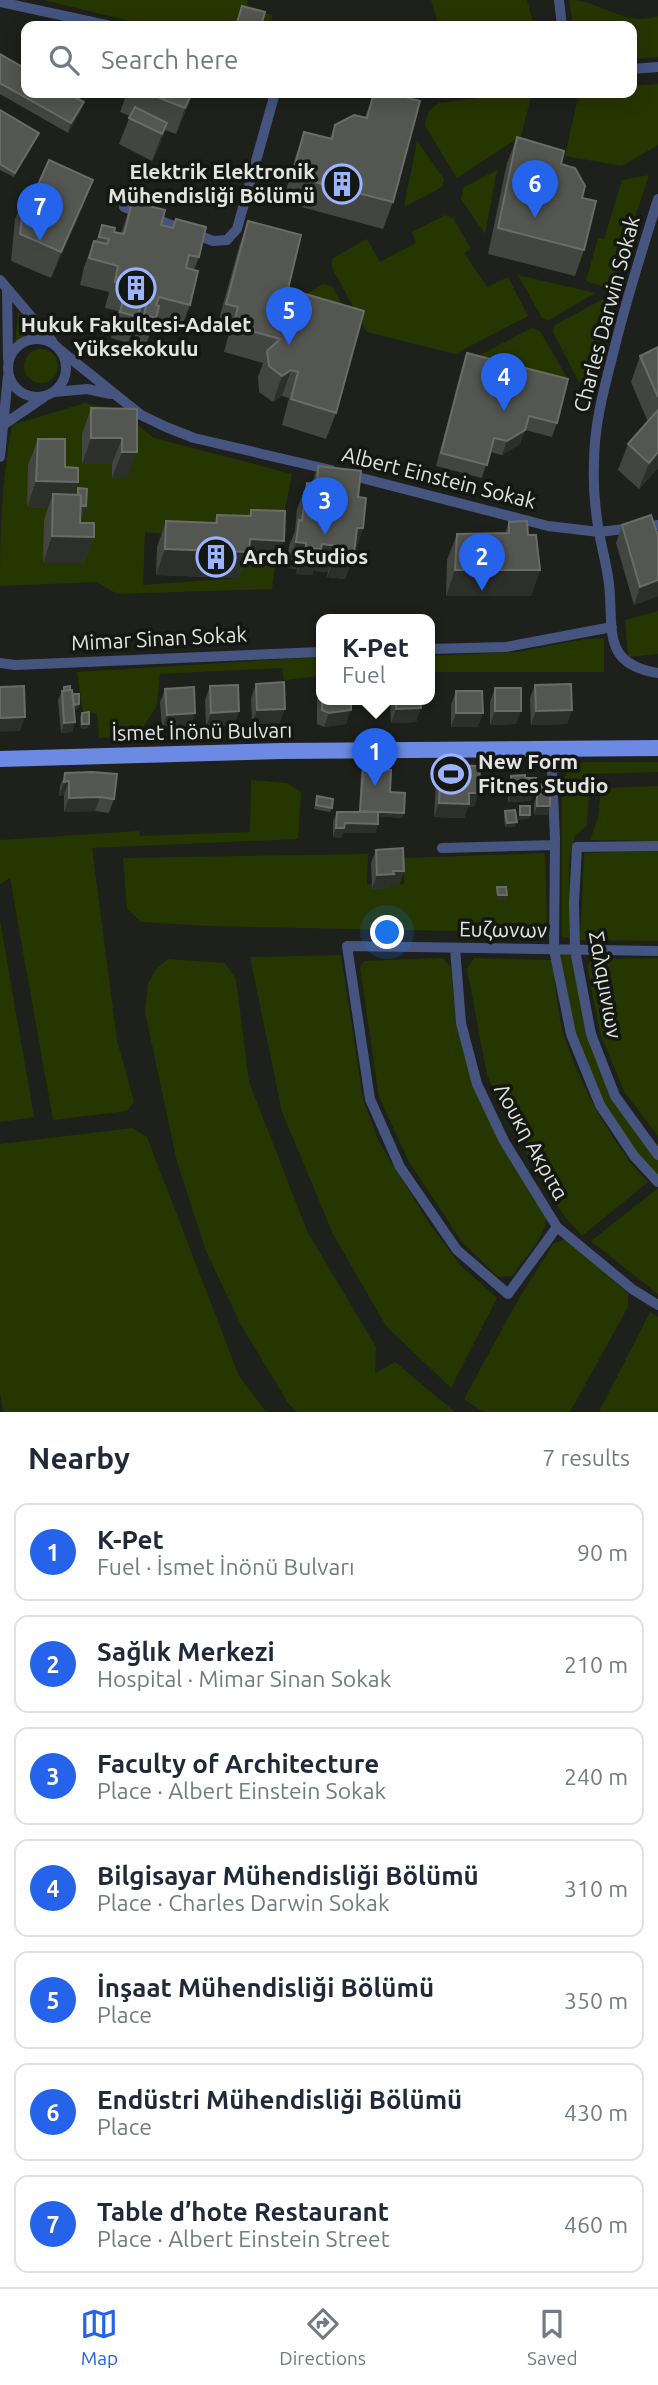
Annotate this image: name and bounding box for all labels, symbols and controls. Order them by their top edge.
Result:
search box [21,21,637,98]
icon: search [45,41,83,79]
text: Search here [101,45,238,74]
place label: Elektrik Elektronik Mühendisliği Bölümü [108,159,315,207]
pin: 6 [512,160,558,218]
building icon: Elektrik Elektronik Mühendisliği Bölümü [321,163,363,205]
pin: 7 [17,183,63,241]
street label: Charles Darwin Sokak [568,213,644,414]
building icon: Hukuk Fakultesi-Adalet Yüksekokulu [115,267,157,309]
pin: 5 [266,287,312,345]
place label: Hukuk Fakultesi-Adalet Yüksekokulu [21,312,251,360]
pin: 4 [481,353,527,411]
street label: Albert Einstein Sokak [340,441,539,513]
pin: 3 [302,477,348,535]
pin: 2 [459,533,505,591]
building icon: Arch Studios [195,536,237,578]
place label: Arch Studios [243,544,368,568]
popup [316,614,435,705]
street label: Mimar Sinan Sokak [70,621,248,655]
text: K-Pet [342,633,409,662]
text: Fuel [342,662,386,687]
street label: İsmet İnönü Bulvarı [111,717,292,745]
pin: 1 [352,728,398,786]
place label: New Form Fitnes Studio [478,749,608,797]
sports icon: New Form Fitnes Studio [430,753,472,795]
your location [370,915,404,949]
street label: Ευζωνων [459,916,547,942]
street label: Σαλαμινιων [585,929,627,1040]
street label: Λουκη Ακριτα [490,1079,574,1204]
text: Nearby [28,1441,130,1475]
text: 7 results [542,1445,630,1470]
text: K-Pet [97,1525,164,1554]
text: 1 [47,1540,59,1565]
text: 90 m [577,1540,628,1565]
text: Fuel · İsmet İnönü Bulvarı [97,1554,355,1579]
text: Sağlık Merkezi [97,1637,275,1666]
text: 2 [47,1652,59,1677]
text: 210 m [564,1652,628,1677]
text: Hospital · Mimar Sinan Sokak [97,1666,391,1691]
text: Faculty of Architecture [97,1749,379,1778]
text: 3 [47,1764,59,1789]
text: 240 m [564,1764,628,1789]
text: Place · Albert Einstein Sokak [97,1778,386,1803]
text: Bilgisayar Mühendisliği Bölümü [97,1861,479,1890]
text: 4 [47,1876,59,1901]
text: 310 m [564,1876,628,1901]
text: Place · Charles Darwin Sokak [97,1890,390,1915]
text: İnşaat Mühendisliği Bölümü [97,1973,434,2002]
text: 5 [47,1988,59,2013]
text: 350 m [564,1988,628,2013]
text: Place [97,2002,152,2027]
text: Endüstri Mühendisliği Bölümü [97,2085,462,2114]
text: 6 [47,2100,59,2125]
text: 430 m [564,2100,628,2125]
text: Place [97,2114,152,2139]
text: Table d’hote Restaurant [97,2197,389,2226]
text: 7 [47,2212,59,2237]
text: 460 m [564,2212,628,2237]
text: Place · Albert Einstein Street [97,2226,390,2251]
tab: Map [80,2305,118,2369]
tab: Directions [279,2305,366,2369]
tab: Saved [527,2305,578,2369]

